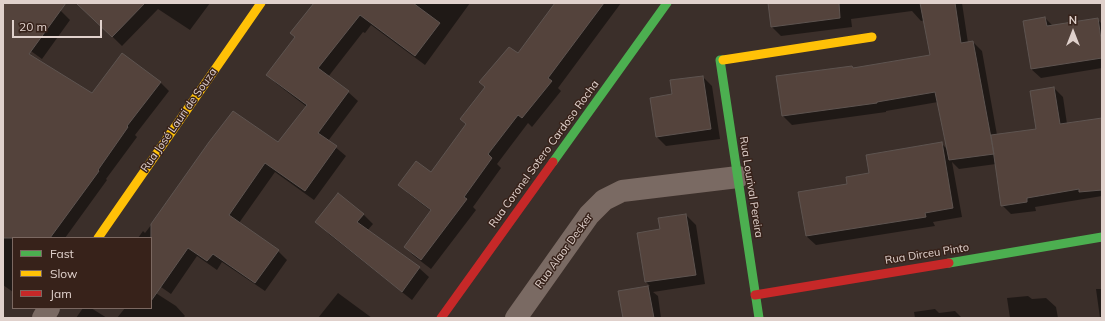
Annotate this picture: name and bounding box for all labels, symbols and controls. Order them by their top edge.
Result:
scale bar [14,12,104,38]
north arrow [1053,12,1093,52]
text: N [1069,13,1077,27]
text: 20 m [19,19,47,34]
street label: Rua José Lauri de Souza [138,66,220,174]
street label: Rua Coronel Sotero Cardoso Rocha [486,78,602,230]
street label: Rua Lourival Pereira [736,135,766,239]
street label: Rua Alaor Decker [532,211,596,291]
legend [12,237,152,309]
street label: Rua Dirceu Pinto [884,241,970,267]
text: Fast [50,246,74,261]
text: Slow [50,266,78,281]
text: Jam [50,286,72,301]

